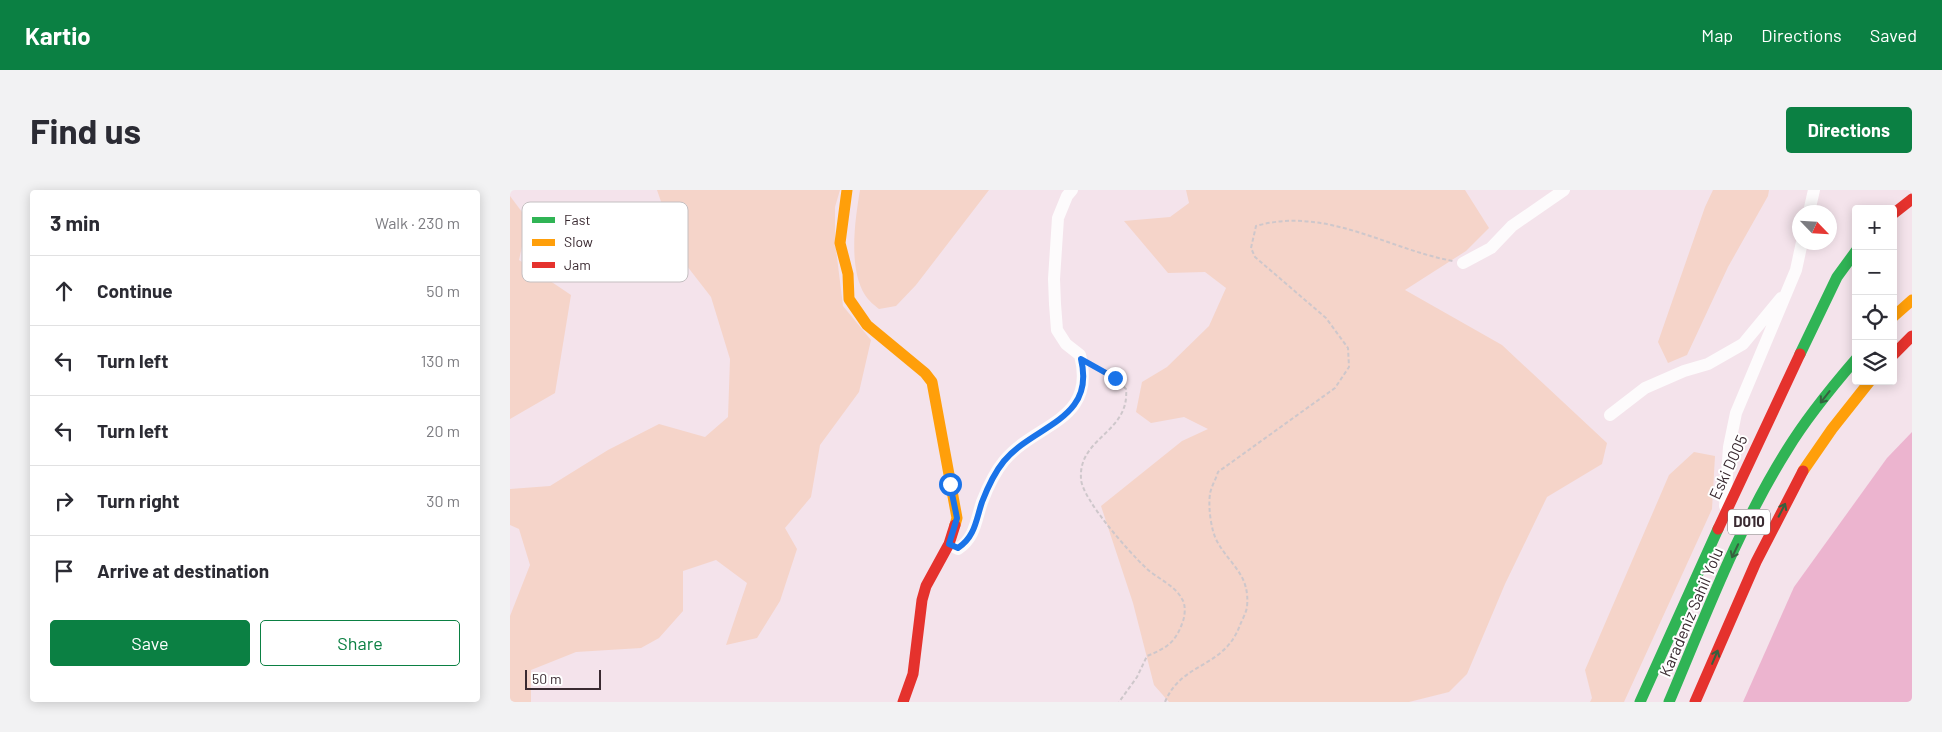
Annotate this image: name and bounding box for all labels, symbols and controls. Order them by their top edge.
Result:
text: Kartio [25,21,91,50]
text: Map [1701,24,1733,46]
text: Directions [1761,24,1842,46]
text: Saved [1870,24,1917,46]
button: Directions [1786,107,1912,153]
text: Find us [30,109,141,151]
legend [522,202,688,282]
north arrow [1792,205,1837,250]
map controls [1852,205,1897,385]
button: + [1852,205,1897,250]
text: 3 min [50,210,100,235]
text: Fast [564,211,590,228]
text: Walk · 230 m [375,213,460,232]
text: Slow [564,233,593,250]
button: − [1852,250,1897,295]
text: Jam [564,256,591,273]
icon: ahead [50,277,78,305]
text: Continue [97,279,173,302]
text: 50 m [426,281,460,300]
button: locate [1852,295,1897,340]
button: layers [1852,340,1897,385]
icon: left [50,347,78,375]
text: Turn left [97,349,168,372]
text: 130 m [421,351,460,370]
route end [1104,367,1127,390]
one-way arrow [1820,390,1831,403]
icon: left [50,417,78,445]
text: Turn left [97,419,168,442]
text: 20 m [426,421,460,440]
street label: Eski D005 [1704,432,1751,502]
route start [939,473,962,496]
icon: right [50,487,78,515]
text: Turn right [97,489,179,512]
text: 30 m [426,491,460,510]
one-way arrow [1778,503,1788,517]
road number: D010 [1728,510,1770,534]
one-way arrow [1729,543,1739,558]
street label: Karadeniz Sahil Yolu [1655,544,1726,679]
icon: arrive [50,557,78,585]
text: Arrive at destination [97,559,269,582]
button: Save [50,620,250,666]
button: Share [260,620,460,666]
one-way arrow [1710,650,1720,665]
scale bar [525,667,601,690]
text: 50 m [532,670,561,687]

